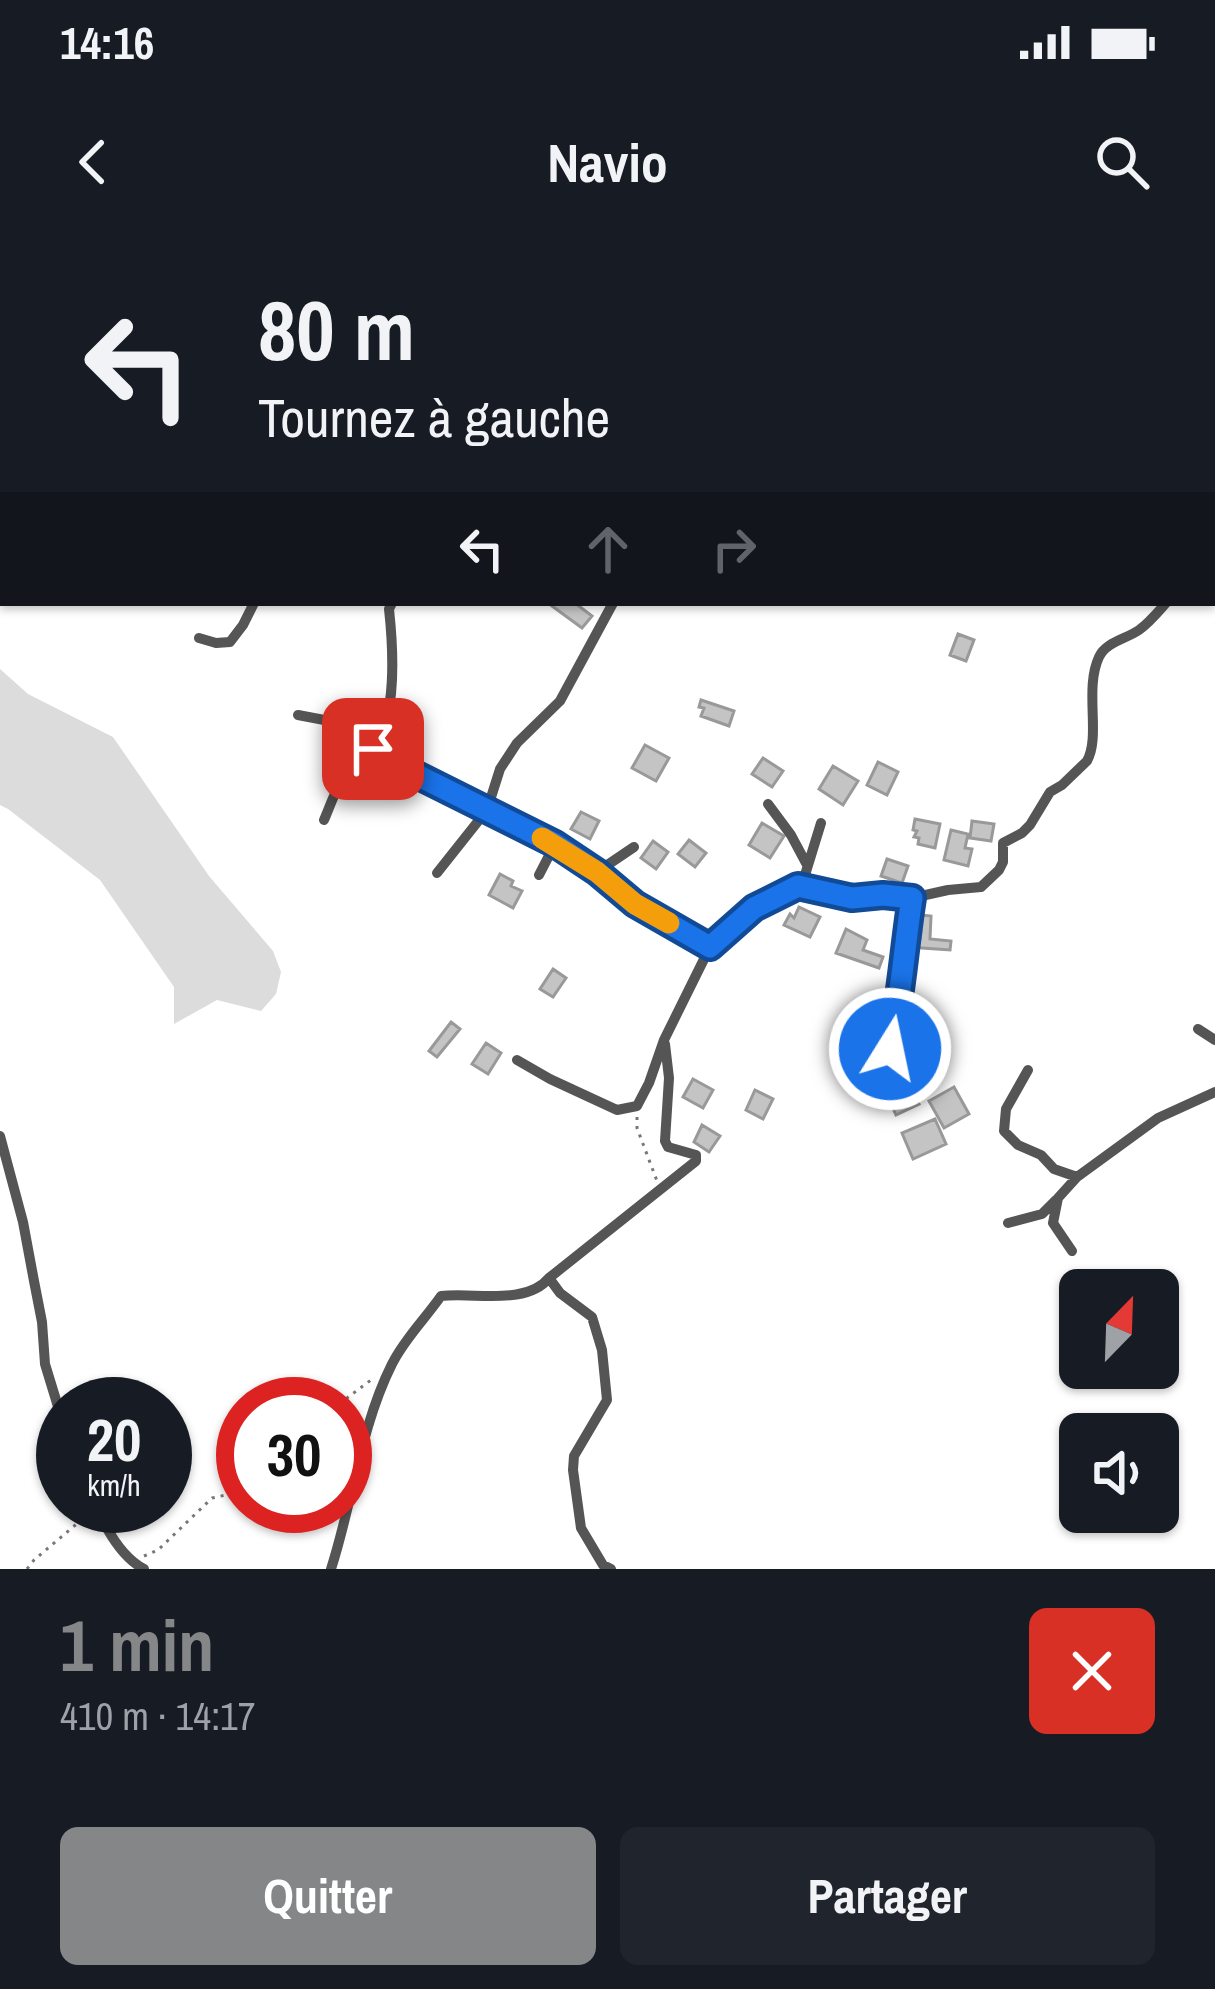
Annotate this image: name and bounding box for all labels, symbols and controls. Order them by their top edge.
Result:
text: 14:16 [60,12,154,73]
text: Navio [547,126,668,199]
icon: back [60,129,126,195]
icon: search [1089,129,1155,195]
text: 80 m [258,273,415,386]
icon: left [60,288,216,444]
text: Tournez à gauche [258,381,610,454]
icon: left [449,516,515,582]
icon: ahead [575,516,641,582]
icon: right [701,516,767,582]
pin [322,698,424,800]
icon: arrive [340,716,406,782]
position arrow [827,986,953,1112]
north arrow [1059,1269,1179,1389]
map controls [1059,1269,1179,1533]
speed limit sign: 30 [216,1377,372,1533]
text: 20 [87,1399,141,1480]
button: sound [1059,1413,1179,1533]
text: km/h [87,1465,141,1505]
text: 1 min [60,1596,214,1693]
button: close [1029,1608,1155,1734]
text: 410 m · 14:17 [60,1690,256,1742]
button: Quitter [60,1827,596,1965]
button: Partager [620,1827,1155,1965]

